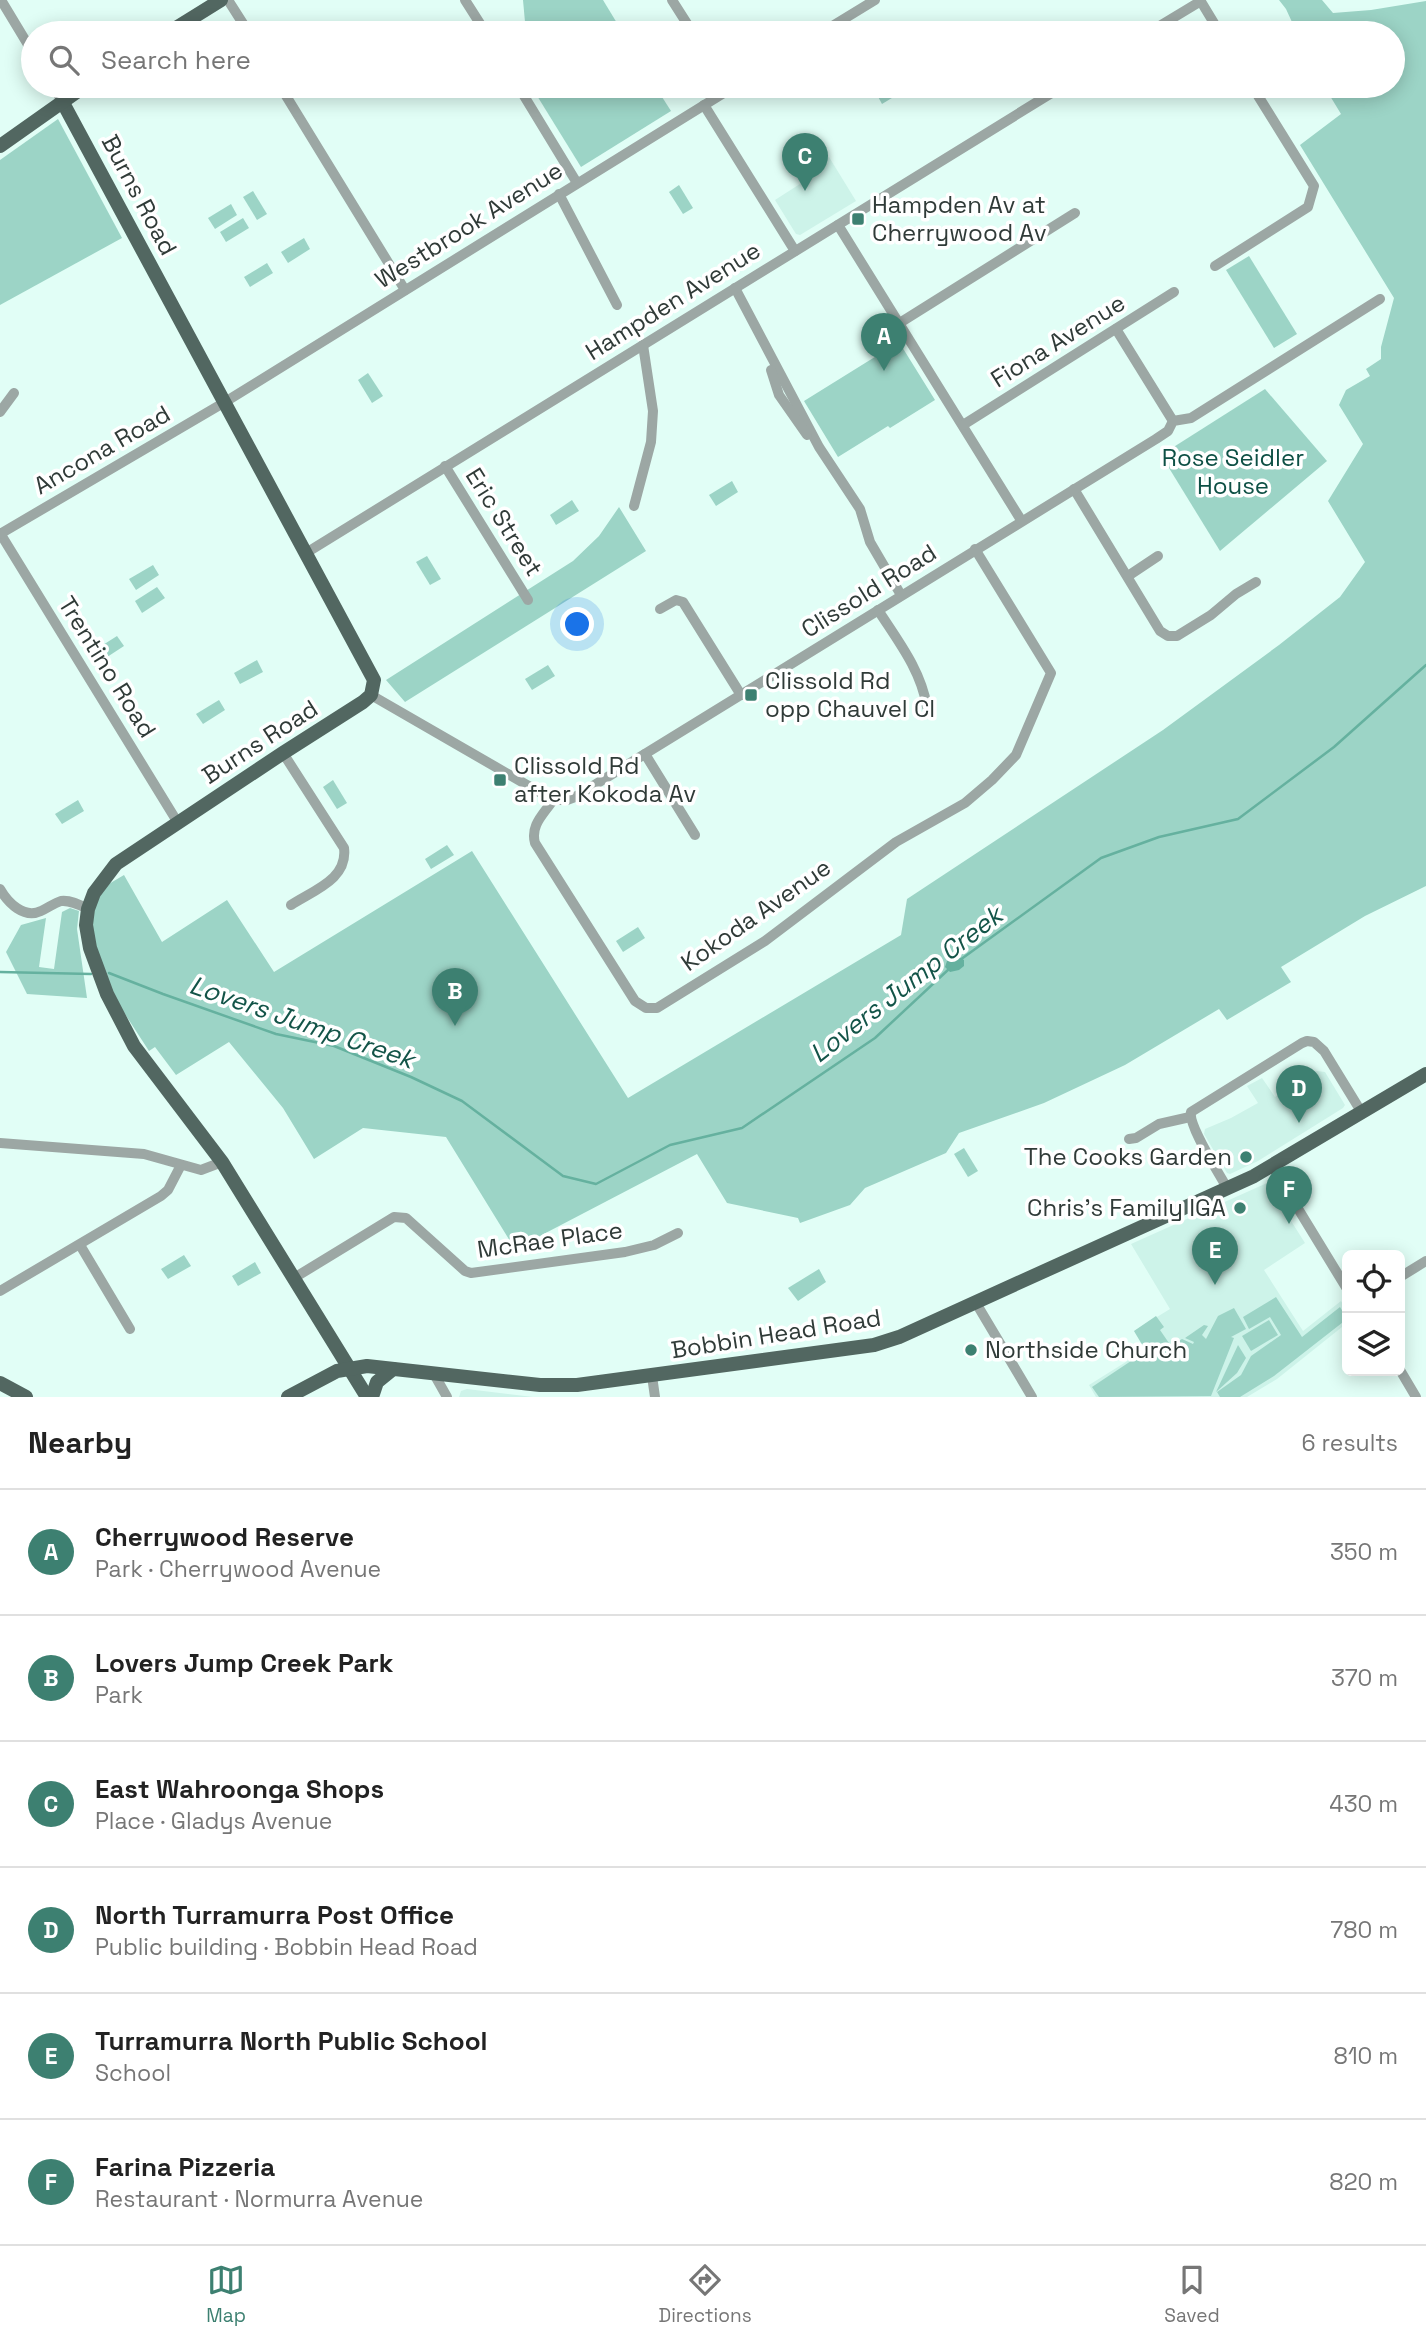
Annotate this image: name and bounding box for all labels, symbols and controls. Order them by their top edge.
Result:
search box [21,21,1405,98]
icon: search [45,41,83,79]
text: Search here [101,43,251,77]
street label: Burns Road [95,129,184,260]
pin: C [782,133,828,191]
street label: Westbrook Avenue [369,154,568,295]
place label: Hampden Av at Cherrywood Av [872,189,1047,248]
marker: Hampden Av at Cherrywood Av [850,211,866,227]
street label: Hampden Avenue [579,234,766,367]
street label: Fiona Avenue [985,287,1131,394]
pin: A [861,313,907,371]
street label: Ancona Road [28,398,176,501]
park label: Rose Seidler House [1162,442,1304,501]
street label: Eric Street [459,462,550,582]
street label: Clissold Road [795,537,942,644]
street label: Trentino Road [52,590,163,743]
your location [560,607,594,641]
place label: Clissold Rd opp Chauvel Cl [765,665,935,724]
marker: Clissold Rd opp Chauvel Cl [743,687,759,703]
street label: Burns Road [196,693,324,791]
place label: Clissold Rd after Kokoda Av [514,750,696,809]
marker: Clissold Rd after Kokoda Av [492,772,508,788]
street label: Kokoda Avenue [675,851,837,978]
water label: Lovers Jump Creek [803,896,1012,1070]
water label: Lovers Jump Creek [185,968,422,1077]
pin: B [432,968,478,1026]
pin: D [1276,1065,1322,1123]
place label: The Cooks Garden [1024,1141,1232,1172]
marker: The Cooks Garden [1238,1149,1254,1165]
pin: F [1266,1166,1312,1224]
place label: Chris's Family IGA [1027,1192,1226,1223]
marker: Chris's Family IGA [1232,1200,1248,1216]
street label: McRae Place [475,1214,625,1265]
pin: E [1192,1227,1238,1285]
map controls [1342,1250,1405,1376]
button: locate [1342,1250,1405,1313]
street label: Bobbin Head Road [669,1302,883,1365]
button: layers [1342,1313,1405,1376]
place label: Northside Church [985,1334,1187,1365]
marker: Northside Church [963,1342,979,1358]
text: Nearby [28,1423,132,1462]
text: 6 results [1302,1428,1398,1458]
text: Cherrywood Reserve [95,1520,354,1554]
text: A [44,1537,58,1567]
text: 350 m [1330,1537,1398,1567]
text: Park · Cherrywood Avenue [95,1554,381,1584]
text: Lovers Jump Creek Park [95,1646,393,1680]
text: B [43,1663,59,1693]
text: 370 m [1331,1663,1398,1693]
text: Park [95,1680,143,1710]
text: East Wahroonga Shops [95,1772,384,1806]
text: C [44,1789,58,1819]
text: 430 m [1329,1789,1398,1819]
text: Place · Gladys Avenue [95,1806,332,1836]
text: North Turramurra Post Office [95,1898,454,1932]
text: D [43,1915,59,1945]
text: 780 m [1330,1915,1398,1945]
text: Public building · Bobbin Head Road [95,1932,478,1962]
text: Turramurra North Public School [95,2024,488,2058]
text: E [45,2041,57,2071]
text: 810 m [1334,2041,1398,2071]
text: School [95,2058,171,2088]
text: Farina Pizzeria [95,2150,275,2184]
text: F [45,2167,57,2197]
text: 820 m [1329,2167,1398,2197]
text: Restaurant · Normurra Avenue [95,2184,423,2214]
tab: Map [206,2261,246,2328]
tab: Directions [659,2261,752,2328]
tab: Saved [1164,2261,1220,2328]

